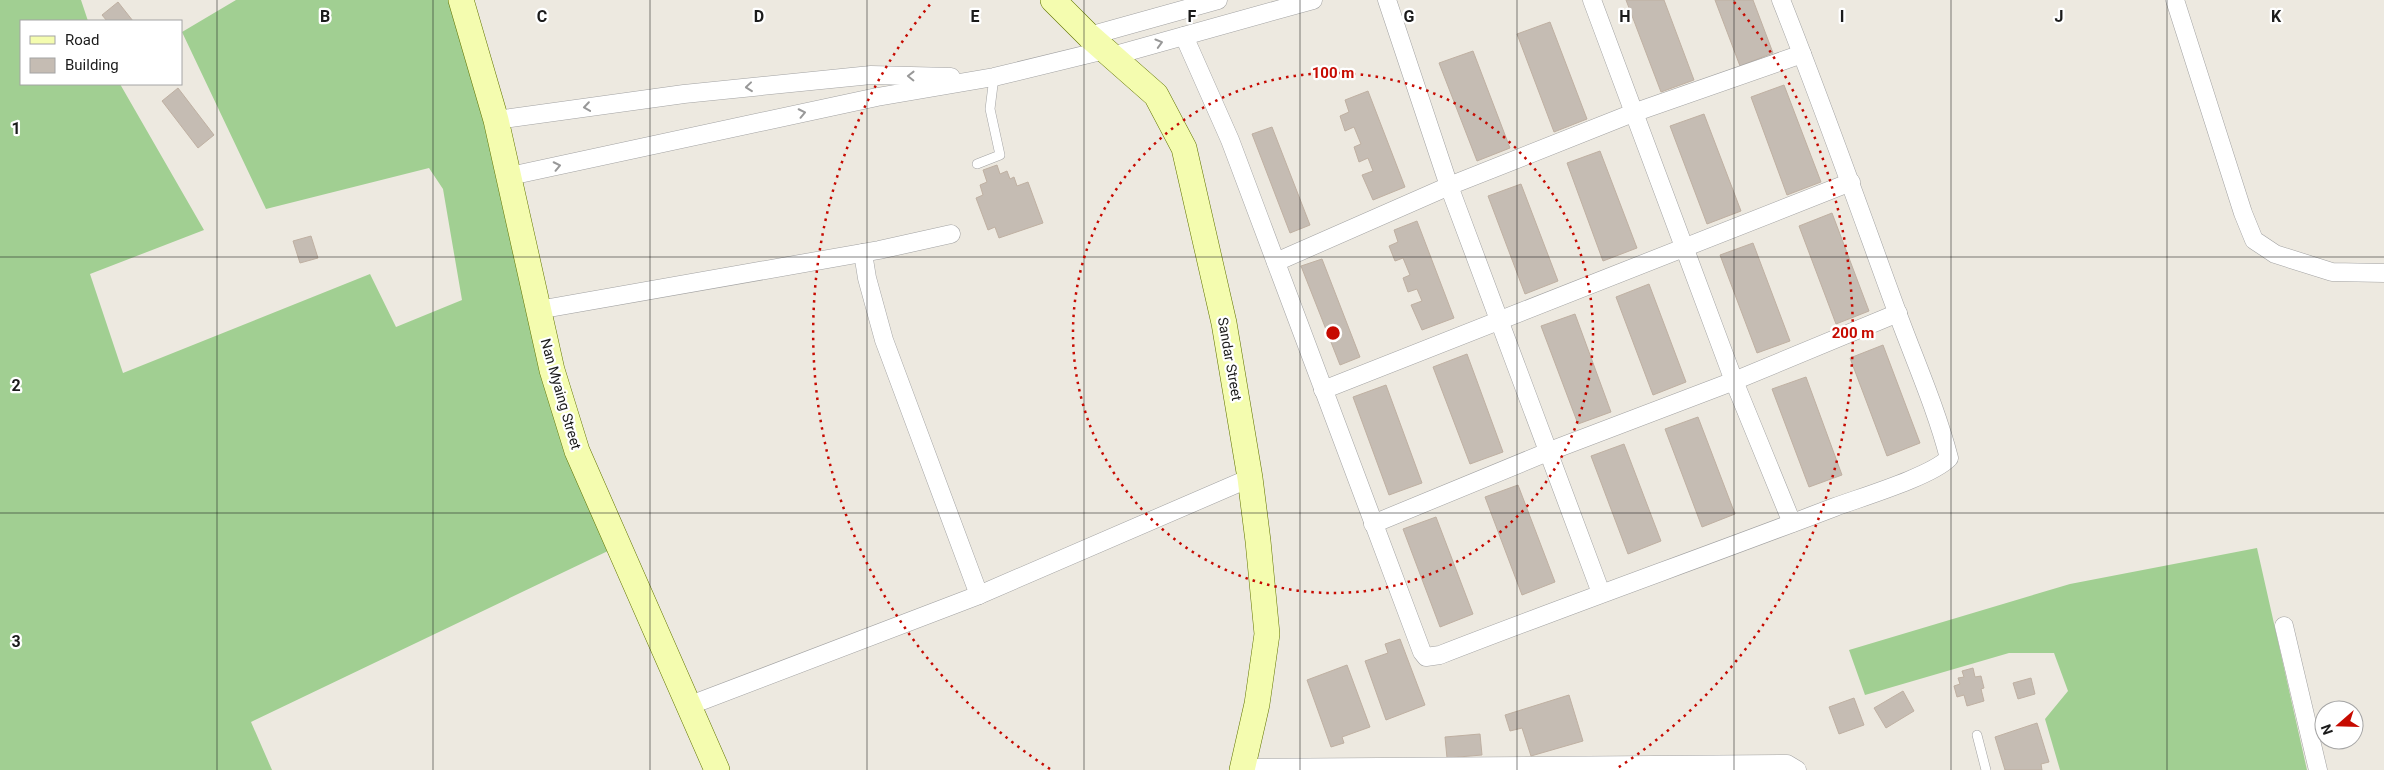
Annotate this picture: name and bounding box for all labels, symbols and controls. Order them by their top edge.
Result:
text: B [320,7,330,26]
text: C [537,7,547,26]
text: D [754,7,764,26]
text: E [971,7,980,26]
text: F [1188,7,1197,26]
text: G [1404,7,1415,26]
text: H [1619,7,1631,26]
text: I [1840,7,1844,26]
text: J [2055,7,2063,26]
text: K [2271,7,2282,26]
legend [20,20,182,85]
text: Road [65,31,99,49]
one-way arrow [1154,38,1162,48]
text: Building [65,56,119,74]
text: 100 m [1312,64,1354,82]
one-way arrow [906,71,914,81]
one-way arrow [744,81,752,92]
one-way arrow [583,102,592,112]
one-way arrow [797,108,806,119]
text: 1 [11,119,21,138]
one-way arrow [553,161,562,171]
street label: Sandar Street [1215,316,1245,402]
centre of rings [1324,324,1342,342]
text: 200 m [1832,324,1874,342]
street label: Nan Myaing Street [538,337,585,452]
text: 2 [11,376,21,395]
text: 3 [11,632,21,651]
north arrow [2314,700,2364,750]
text: N [2318,722,2336,737]

